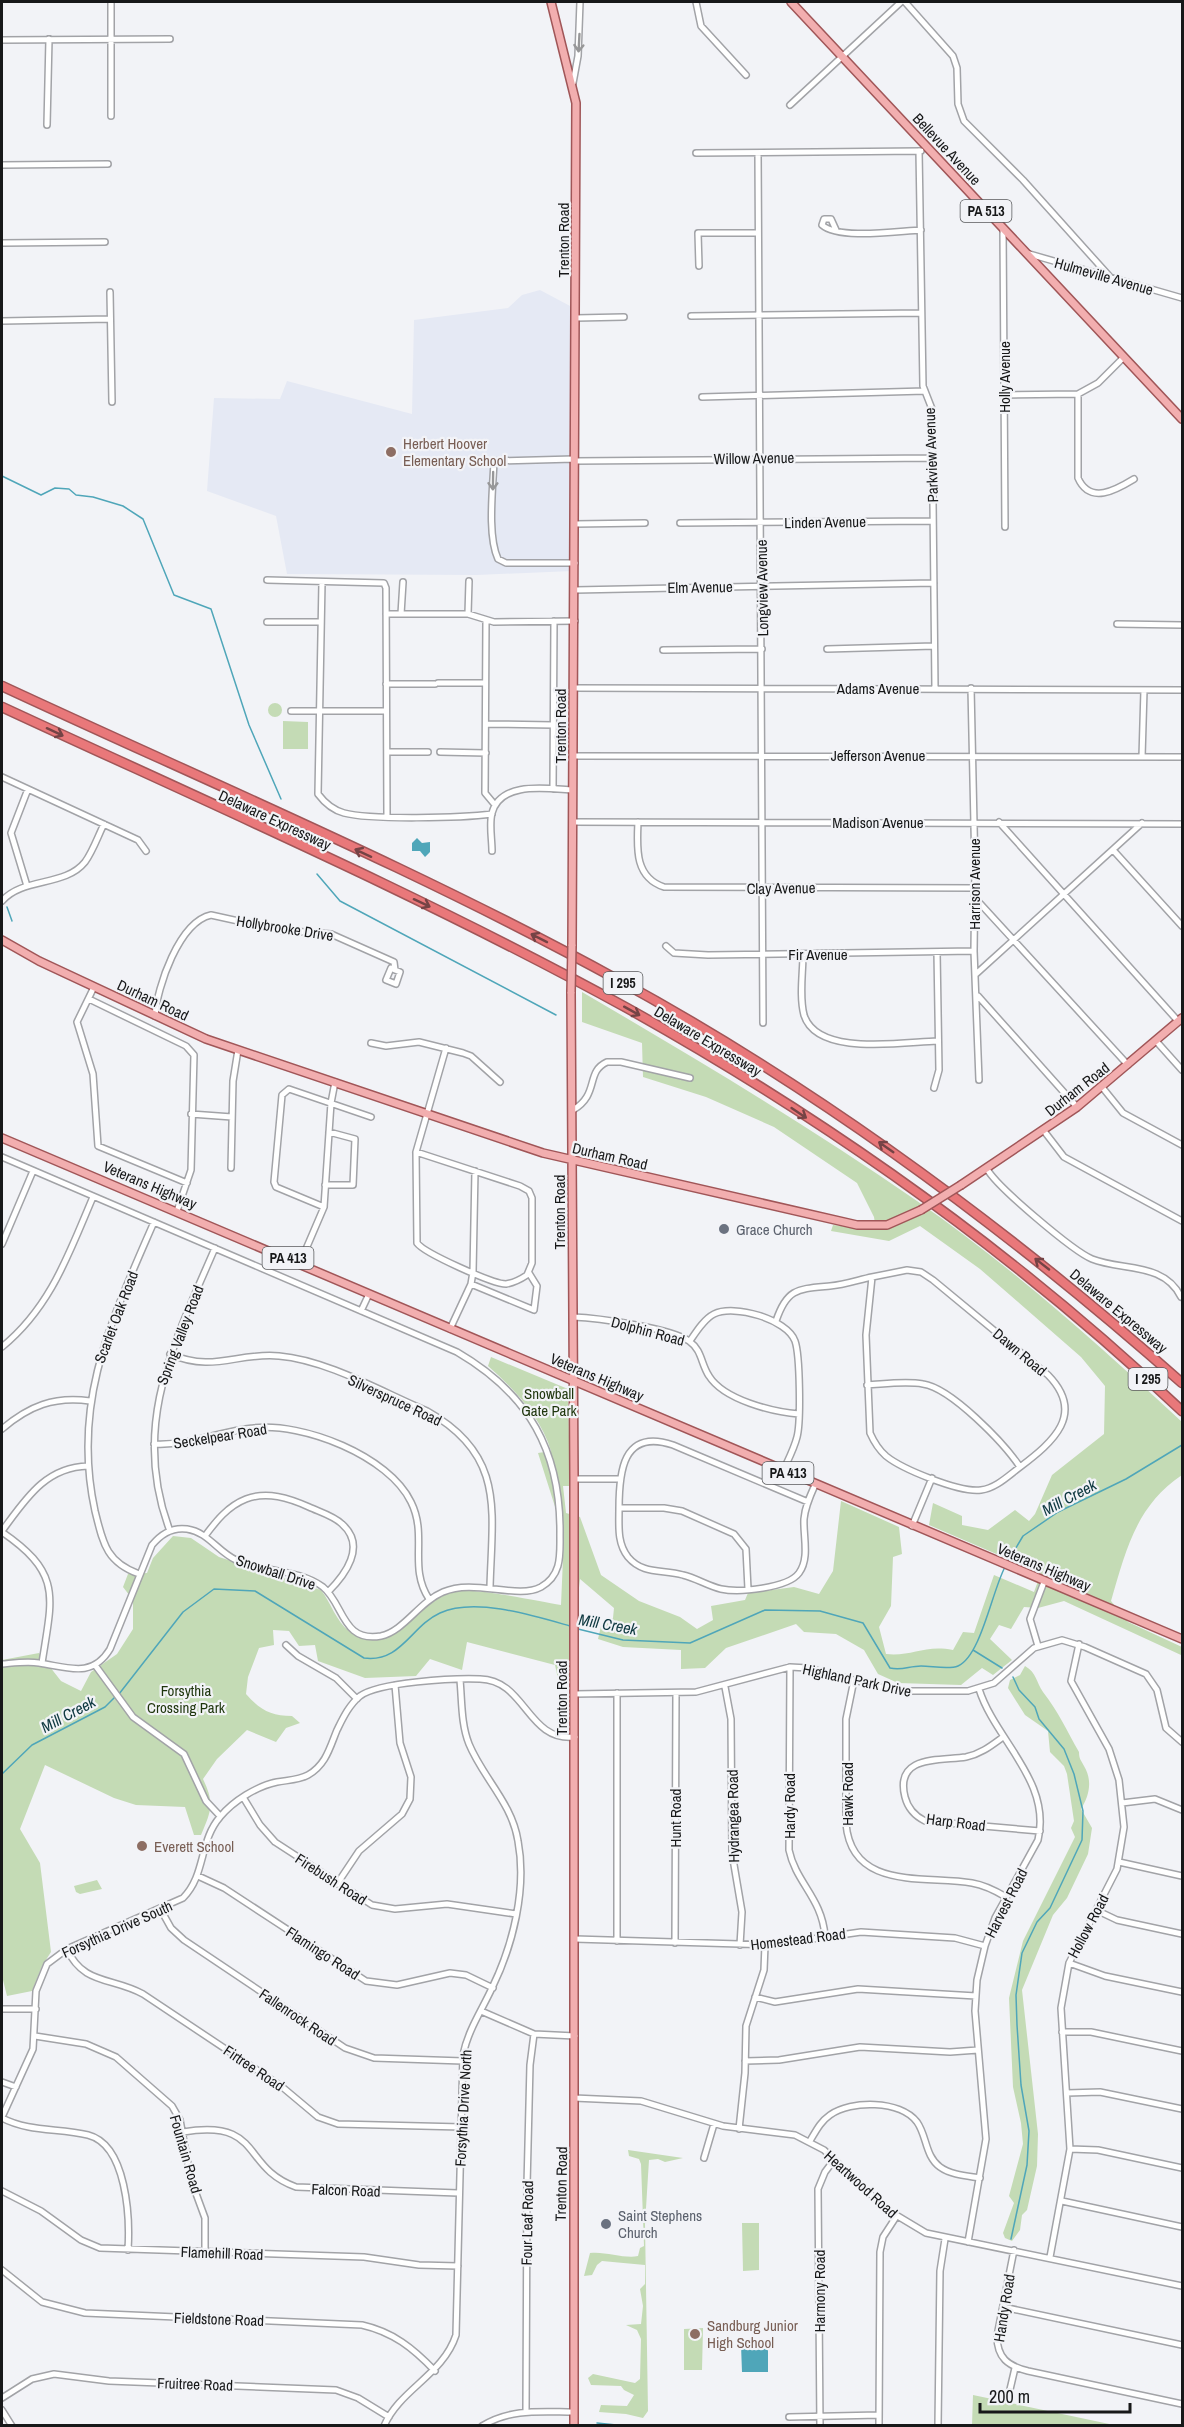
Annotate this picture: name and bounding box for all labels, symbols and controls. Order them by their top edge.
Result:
one-way arrow [574,32,585,52]
street label: Bellevue Avenue [908,108,986,190]
road number: PA 513 [960,200,1012,222]
street label: Trenton Road [553,203,574,277]
street label: Hulmeville Avenue [1052,252,1156,300]
street label: Holly Avenue [994,341,1015,413]
street label: Parkview Avenue [919,407,943,503]
place label: Herbert Hoover Elementary School [403,433,506,471]
marker: Herbert Hoover Elementary School [384,445,398,459]
street label: Willow Avenue [714,447,795,469]
one-way arrow [488,470,499,490]
street label: Linden Avenue [784,511,866,533]
street label: Longview Avenue [751,539,773,637]
street label: Elm Avenue [667,576,733,598]
street label: Adams Avenue [836,678,919,699]
street label: Trenton Road [550,689,571,763]
one-way arrow [45,726,63,738]
street label: Jefferson Avenue [831,745,925,766]
street label: Delaware Expressway [215,785,335,856]
street label: Madison Avenue [832,812,924,833]
street label: Harrison Avenue [964,838,985,930]
one-way arrow [355,847,373,859]
street label: Clay Avenue [746,877,816,899]
one-way arrow [412,898,430,909]
street label: Hollybrooke Drive [235,910,335,946]
one-way arrow [531,932,548,944]
street label: Fir Avenue [788,944,848,965]
road number: I 295 [604,972,642,994]
street label: Durham Road [114,974,192,1026]
street label: Delaware Expressway [650,1001,766,1082]
one-way arrow [623,1006,640,1018]
street label: Durham Road [1040,1057,1114,1121]
one-way arrow [790,1107,807,1119]
street label: Durham Road [570,1137,650,1175]
one-way arrow [878,1141,894,1153]
street label: Veterans Highway [100,1156,201,1214]
street label: Trenton Road [549,1175,570,1249]
place label: Grace Church [736,1219,813,1240]
marker: Grace Church [717,1222,731,1236]
road number: PA 413 [262,1247,314,1269]
one-way arrow [1034,1257,1050,1270]
street label: Delaware Expressway [1066,1264,1173,1359]
street label: Scarlet Oak Road [89,1268,143,1366]
street label: Spring Valley Road [151,1282,209,1388]
street label: Dolphin Road [609,1311,687,1351]
street label: Dawn Road [989,1323,1051,1381]
street label: Veterans Highway [547,1348,648,1406]
road number: I 295 [1128,1368,1168,1390]
street label: Silverspruce Road [345,1369,445,1431]
park label: Snowball Gate Park [521,1383,578,1421]
street label: Seckelpear Road [172,1418,268,1454]
road number: PA 413 [762,1462,814,1484]
water label: Mill Creek [1038,1473,1101,1521]
street label: Veterans Highway [994,1538,1095,1596]
street label: Snowball Drive [233,1549,319,1595]
water label: Mill Creek [577,1608,639,1640]
street label: Highland Park Drive [801,1658,914,1702]
street label: Trenton Road [551,1661,572,1735]
park label: Forsythia Crossing Park [147,1680,226,1718]
water label: Mill Creek [37,1690,100,1738]
street label: Hawk Road [837,1762,858,1826]
street label: Hydrangea Road [722,1769,744,1863]
street label: Hardy Road [779,1773,800,1839]
street label: Hunt Road [665,1789,686,1847]
street label: Harp Road [925,1808,987,1836]
place label: Everett School [154,1836,234,1857]
marker: Everett School [135,1839,149,1853]
street label: Firebush Road [291,1848,371,1910]
street label: Harvest Road [980,1865,1032,1941]
street label: Hollow Road [1062,1890,1114,1962]
street label: Forsythia Drive South [58,1895,176,1963]
street label: Flamingo Road [282,1921,364,1985]
street label: Homestead Road [749,1923,847,1955]
street label: Fallenrock Road [255,1983,341,2051]
street label: Firtree Road [220,2040,288,2096]
street label: Forsythia Drive North [449,2049,477,2167]
street label: Fountain Road [165,2112,207,2196]
street label: Heartwood Road [820,2145,902,2223]
street label: Trenton Road [550,2146,572,2222]
street label: Falcon Road [311,2178,381,2202]
street label: Four Leaf Road [516,2180,538,2266]
place label: Saint Stephens Church [618,2205,702,2243]
marker: Saint Stephens Church [599,2217,613,2231]
street label: Flamehill Road [180,2241,264,2265]
street label: Harmony Road [809,2250,830,2332]
street label: Handy Road [988,2273,1020,2343]
street label: Fieldstone Road [174,2307,264,2331]
place label: Sandburg Junior High School [707,2315,798,2353]
marker: Sandburg Junior High School [688,2327,702,2341]
street label: Fruitree Road [157,2372,233,2396]
scale bar [980,2376,1130,2414]
text: 200 m [989,2384,1030,2409]

